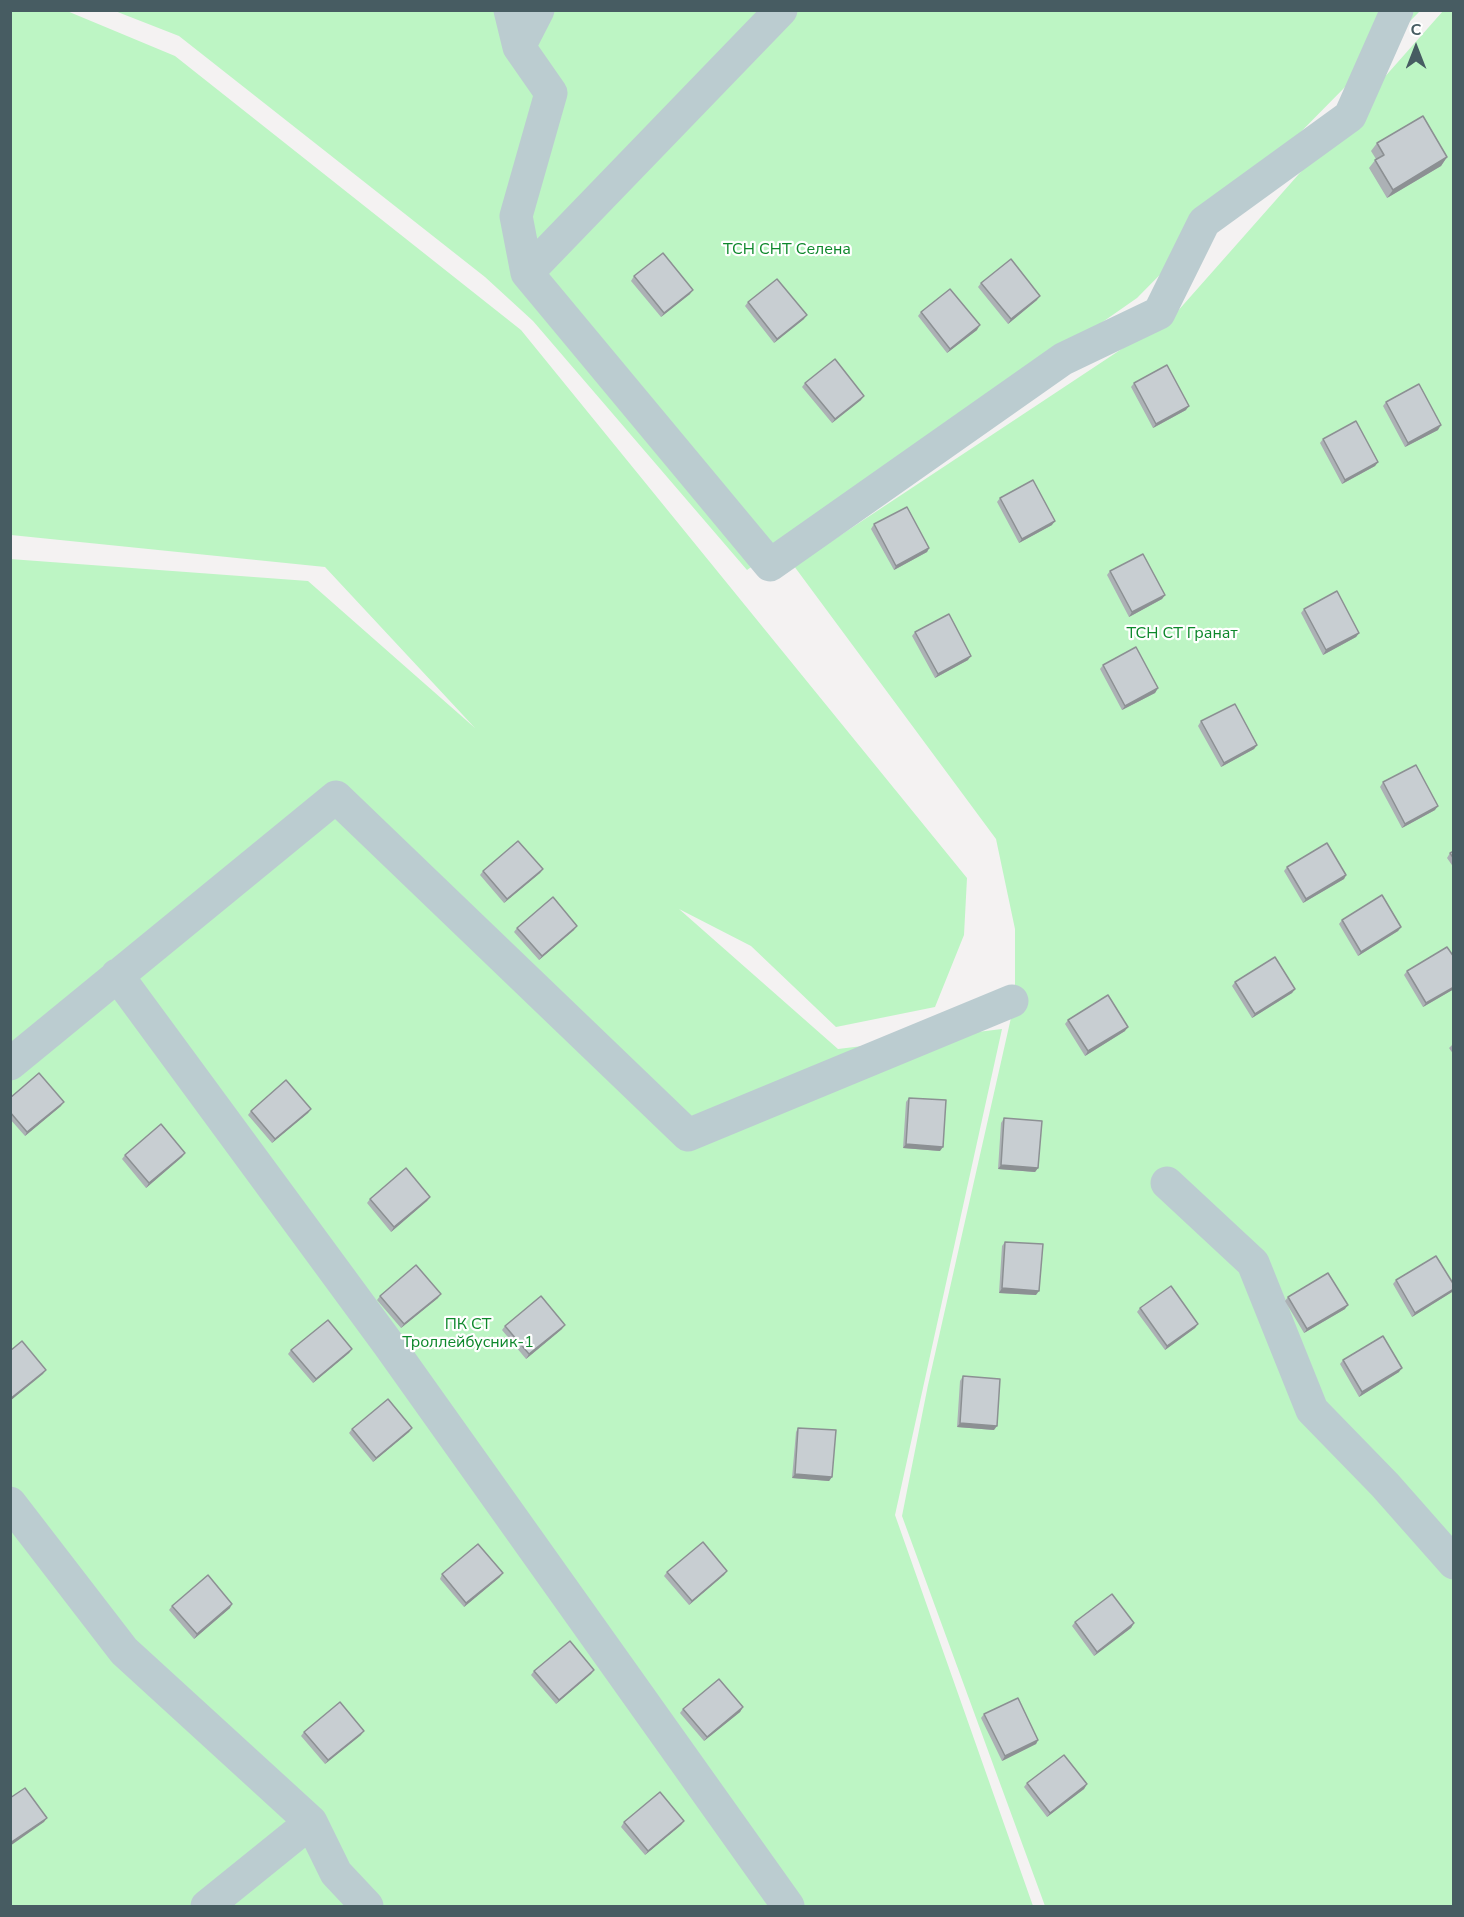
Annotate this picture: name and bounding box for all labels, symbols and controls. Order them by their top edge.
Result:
north arrow [1386,18,1446,78]
text: С [1411,19,1421,41]
park label: ТСН СНТ Селена [723,240,851,260]
park label: ТСН СТ Гранат [1127,624,1237,644]
park label: ПК СТ Троллейбусник-1 [402,1315,534,1353]

